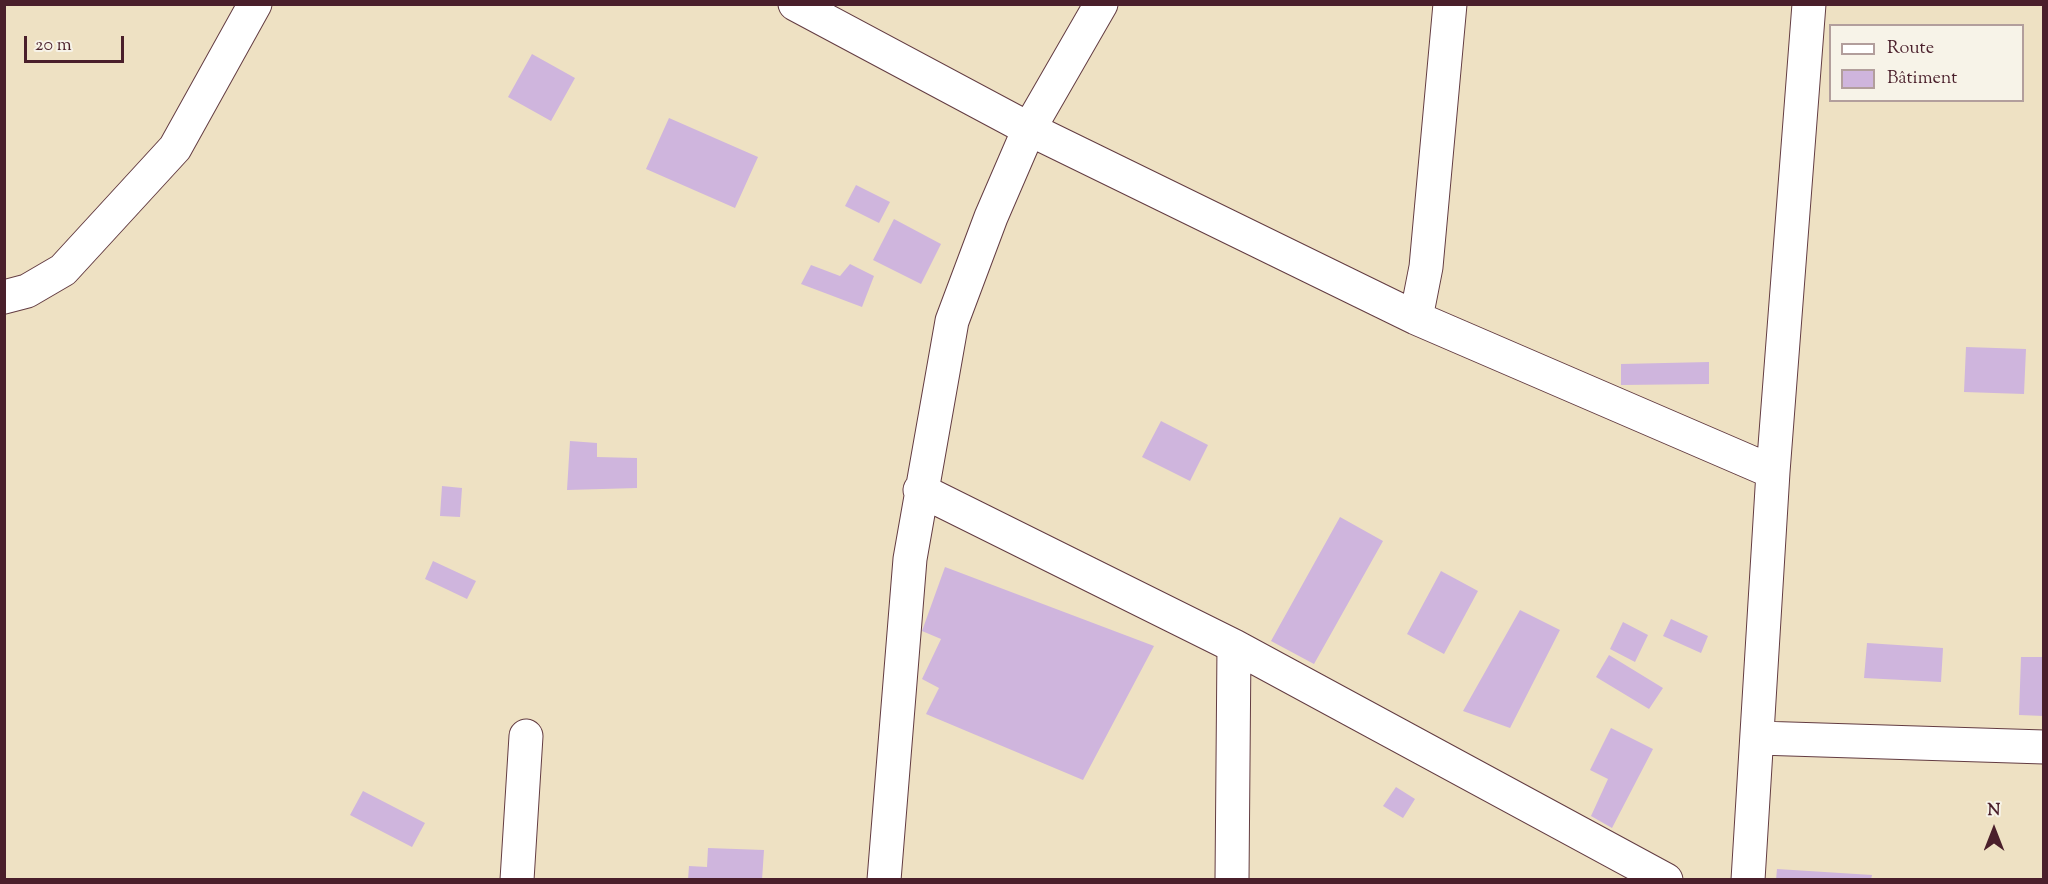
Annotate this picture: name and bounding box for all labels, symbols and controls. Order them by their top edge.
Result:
scale bar [27,24,128,62]
legend [1829,24,2024,102]
text: 20 m [35,33,72,59]
text: Route [1887,36,1934,62]
text: Bâtiment [1887,66,1957,92]
north arrow [1964,800,2024,860]
text: N [1988,800,2000,823]

